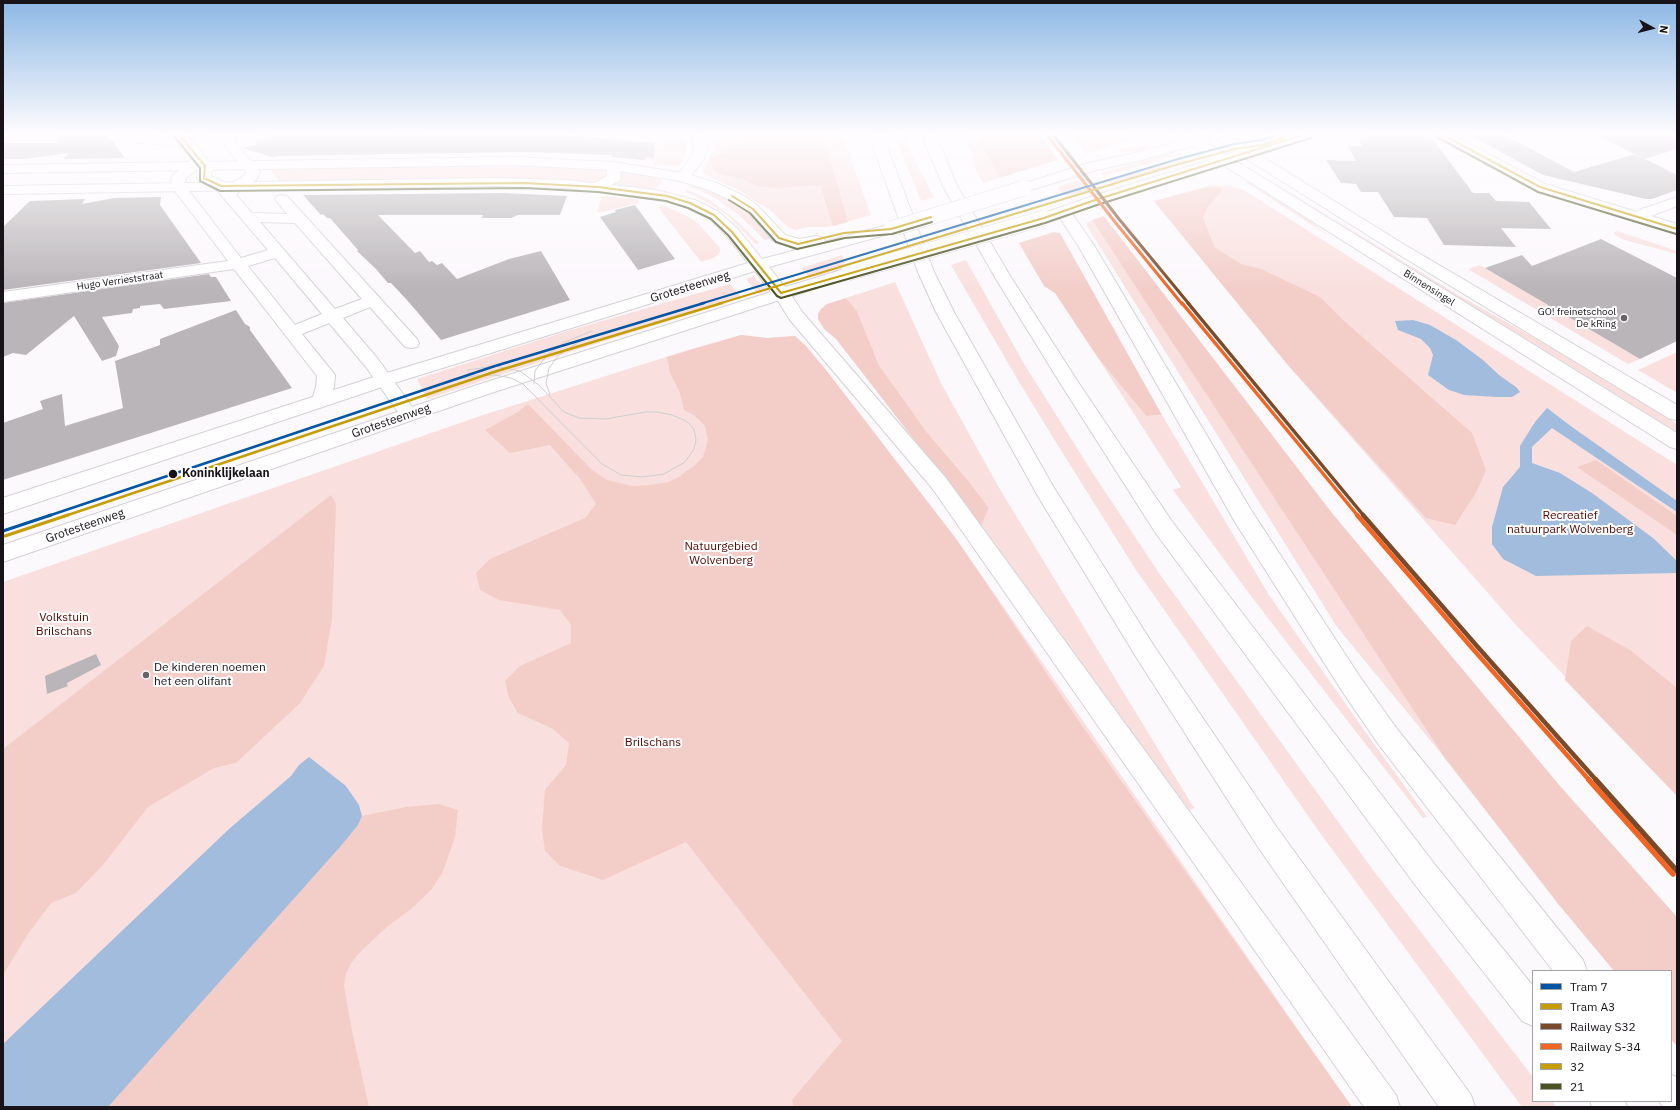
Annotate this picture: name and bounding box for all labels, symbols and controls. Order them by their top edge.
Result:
north arrow [1632,8,1672,48]
text: N [1656,25,1671,34]
street label: Grotesteenweg [649,268,731,306]
street label: Binnensingel [1401,268,1457,308]
street label: Hugo Verrieststraat [76,269,164,293]
place label: GO! freinetschool De kRing [1538,306,1616,330]
marker: GO! freinetschool De kRing [1619,313,1629,323]
street label: Grotesteenweg [350,401,432,441]
place label: Koninklijkelaan [182,467,270,481]
marker: Koninklijkelaan [167,468,179,480]
street label: Grotesteenweg [44,506,126,546]
park label: Recreatief natuurpark Wolvenberg [1507,509,1633,537]
park label: Natuurgebied Wolvenberg [684,540,758,568]
park label: Volkstuin Brilschans [36,611,92,639]
place label: De kinderen noemen het een olifant [154,661,266,689]
marker: De kinderen noemen het een olifant [141,670,151,680]
park label: Brilschans [625,736,681,750]
legend [1532,970,1672,1102]
text: Tram 7 [1570,979,1608,994]
text: Tram A3 [1570,999,1615,1014]
text: Railway S32 [1570,1019,1636,1034]
text: Railway S-34 [1570,1039,1641,1054]
text: 32 [1570,1059,1584,1074]
text: 21 [1570,1079,1584,1094]

